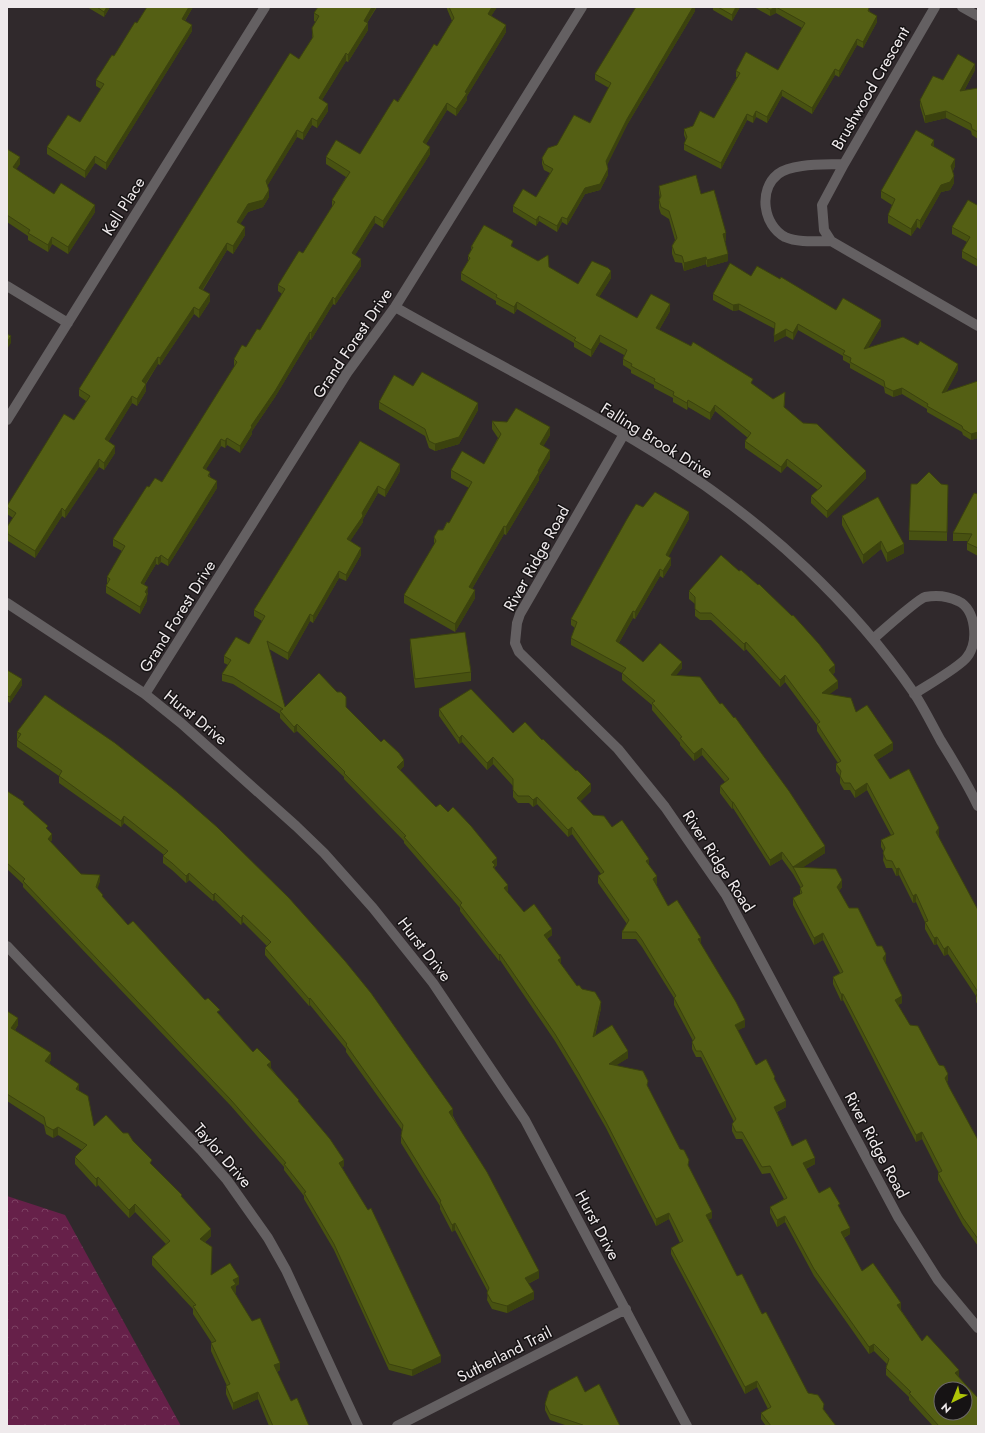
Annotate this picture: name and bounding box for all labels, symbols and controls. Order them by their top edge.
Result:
street label: Brushwood Crescent [826,22,915,154]
street label: Kell Place [96,173,150,240]
street label: Grand Forest Drive [307,284,398,403]
street label: Falling Brook Drive [596,397,717,484]
street label: River Ridge Road [498,501,575,615]
street label: Grand Forest Drive [134,556,221,677]
street label: Hurst Drive [159,685,232,750]
street label: River Ridge Road [677,806,760,917]
street label: Hurst Drive [392,912,457,986]
street label: River Ridge Road [839,1088,914,1202]
street label: Taylor Drive [188,1118,257,1193]
street label: Hurst Drive [570,1186,626,1264]
street label: Sutherland Trail [453,1321,556,1388]
north arrow [933,1381,973,1421]
text: N [938,1399,955,1417]

